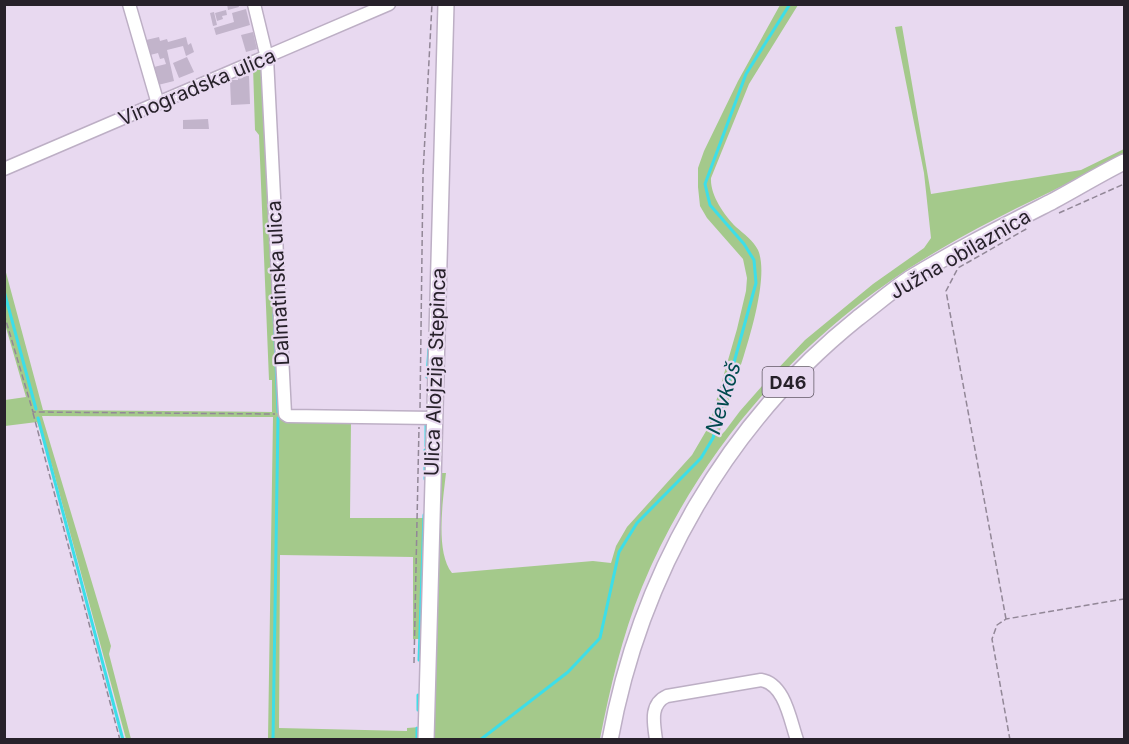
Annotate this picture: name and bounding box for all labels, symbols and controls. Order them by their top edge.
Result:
street label: Vinogradska ulica [115,43,279,131]
street label: Dalmatinska ulica [262,200,294,366]
street label: Južna obilaznica [885,204,1035,304]
street label: Ulica Alojzija Stepinca [419,267,451,477]
water label: Nevkoš [700,359,746,437]
road number: D46 [762,367,814,397]

